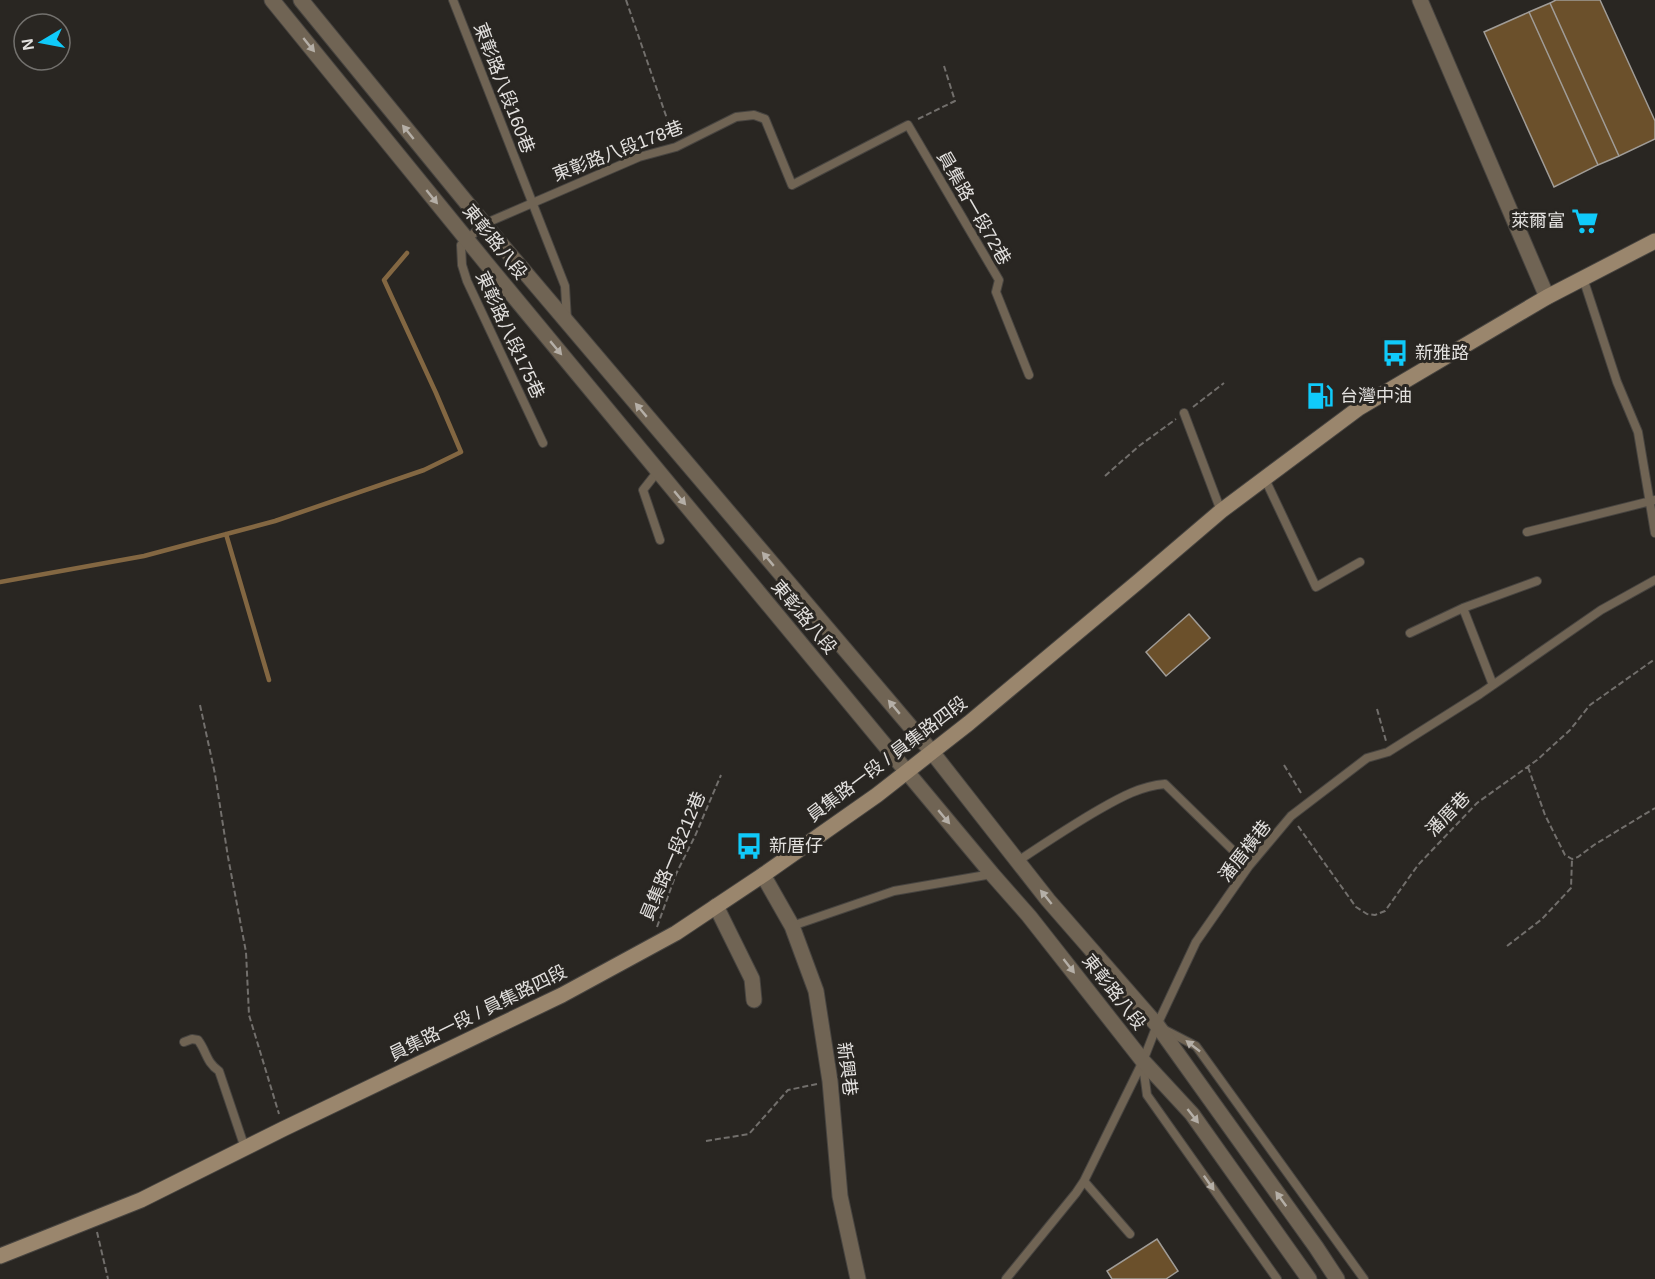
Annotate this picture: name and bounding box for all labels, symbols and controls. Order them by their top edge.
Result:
north arrow [12,12,72,72]
street label: 東彰路八段160巷 [470,20,538,156]
text: N [18,37,37,52]
one-way arrow [303,38,315,53]
street label: 東彰路八段178巷 [550,117,686,185]
one-way arrow [402,124,415,140]
street label: 員集路一段72巷 [933,148,1015,268]
one-way arrow [426,189,438,204]
street label: 東彰路八段 [459,201,531,283]
supermarket icon: 萊爾富 [1570,206,1600,236]
place label: 萊爾富 [1511,211,1565,231]
street label: 東彰路八段175巷 [472,268,548,402]
bus stop icon: 新雅路 [1380,338,1410,368]
one-way arrow [549,340,561,355]
place label: 新雅路 [1415,343,1469,363]
fuel station icon: 台灣中油 [1305,381,1335,411]
place label: 台灣中油 [1340,386,1412,406]
one-way arrow [635,403,648,418]
one-way arrow [673,490,686,505]
one-way arrow [762,552,775,567]
street label: 東彰路八段 [767,576,841,658]
street label: 員集路一段 / 員集路四段 [803,692,971,826]
one-way arrow [888,699,901,715]
street label: 潘厝巷 [1422,788,1474,840]
street label: 員集路一段212巷 [637,789,709,923]
one-way arrow [937,809,950,824]
street label: 潘厝橫巷 [1215,816,1275,886]
bus stop icon: 新厝仔 [734,831,764,861]
place label: 新厝仔 [769,836,823,856]
one-way arrow [1040,889,1052,904]
street label: 東彰路八段 [1078,950,1150,1034]
one-way arrow [1062,959,1074,974]
street label: 員集路一段 / 員集路四段 [386,961,570,1065]
one-way arrow [1185,1040,1201,1053]
street label: 新興巷 [834,1041,860,1097]
one-way arrow [1187,1109,1199,1124]
one-way arrow [1203,1176,1215,1191]
one-way arrow [1276,1192,1288,1207]

